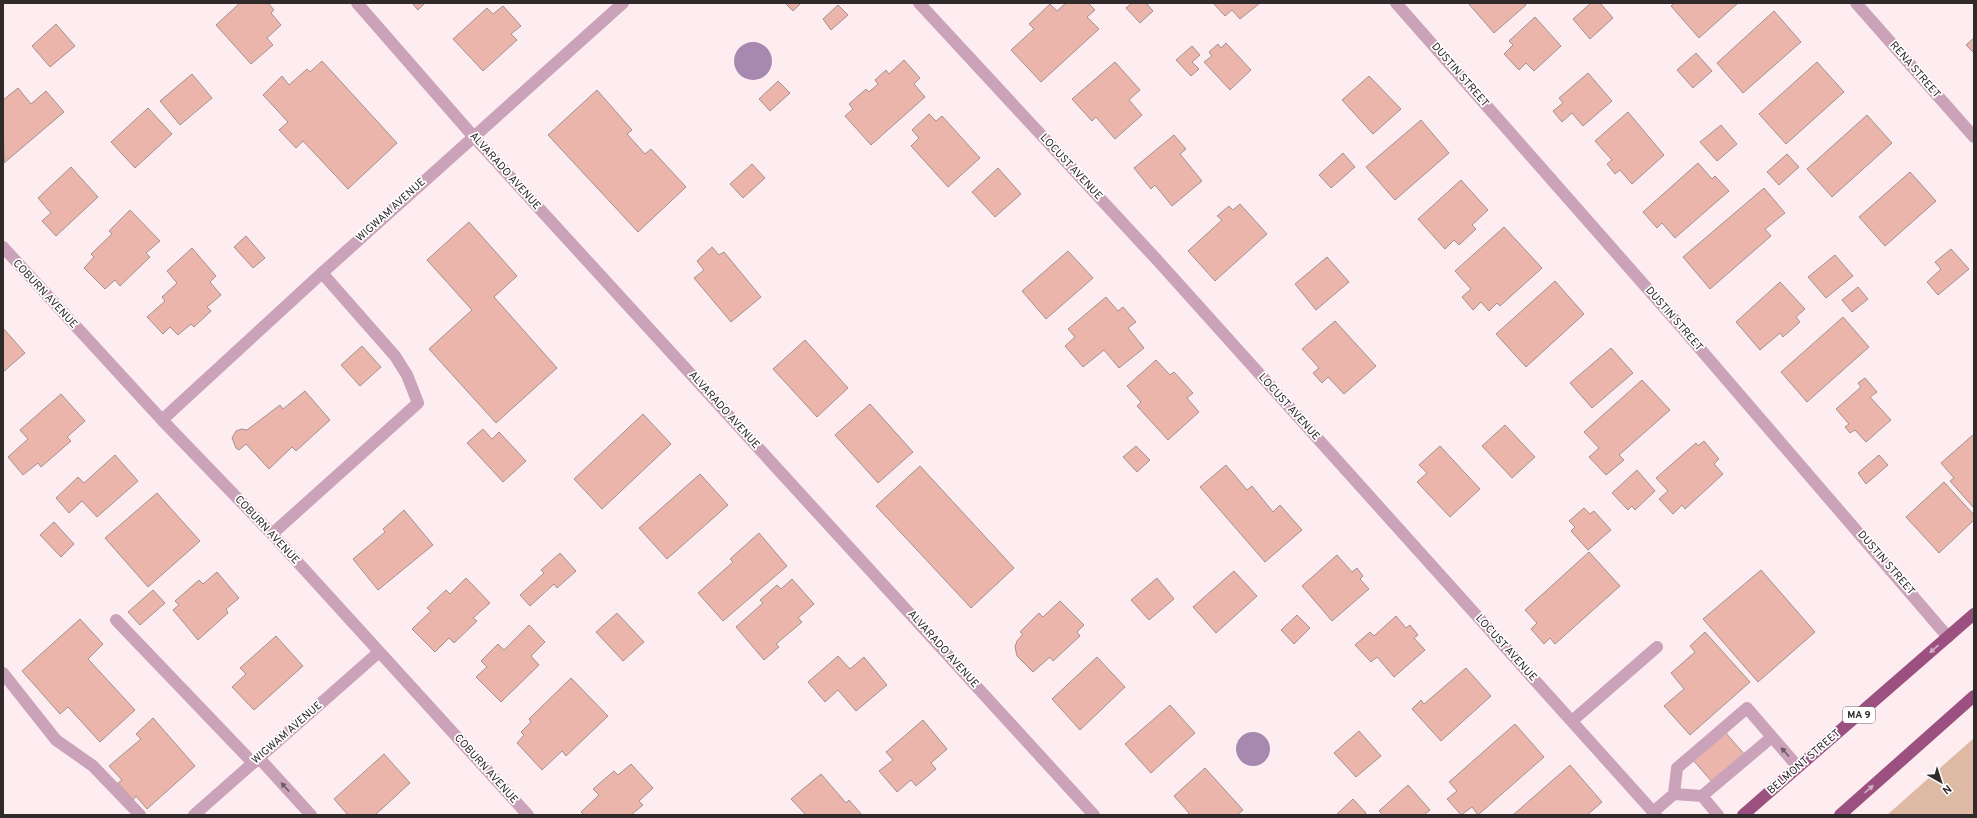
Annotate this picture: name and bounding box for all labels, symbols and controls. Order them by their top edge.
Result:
street label: RENA STREET [1887,39,1943,101]
street label: DUSTIN STREET [1428,40,1492,110]
street label: ALVARADO AVENUE [466,129,544,213]
street label: LOCUST AVENUE [1037,131,1105,203]
street label: WIGWAM AVENUE [353,175,429,245]
street label: COBURN AVENUE [10,257,80,331]
street label: DUSTIN STREET [1642,284,1706,354]
street label: ALVARADO AVENUE [685,368,763,452]
street label: LOCUST AVENUE [1255,371,1323,443]
street label: COBURN AVENUE [232,493,302,567]
street label: DUSTIN STREET [1854,528,1918,598]
street label: ALVARADO AVENUE [904,607,982,691]
street label: LOCUST AVENUE [1472,612,1540,684]
one-way arrow [1929,645,1939,654]
street label: WIGWAM AVENUE [249,699,325,767]
road number: MA 9 [1843,707,1875,723]
street label: BELMONT STREET [1765,726,1843,798]
street label: COBURN AVENUE [451,731,521,807]
one-way arrow [1781,748,1790,757]
north arrow [1921,762,1961,802]
text: N [1939,781,1954,797]
one-way arrow [280,782,289,792]
one-way arrow [1864,784,1874,794]

